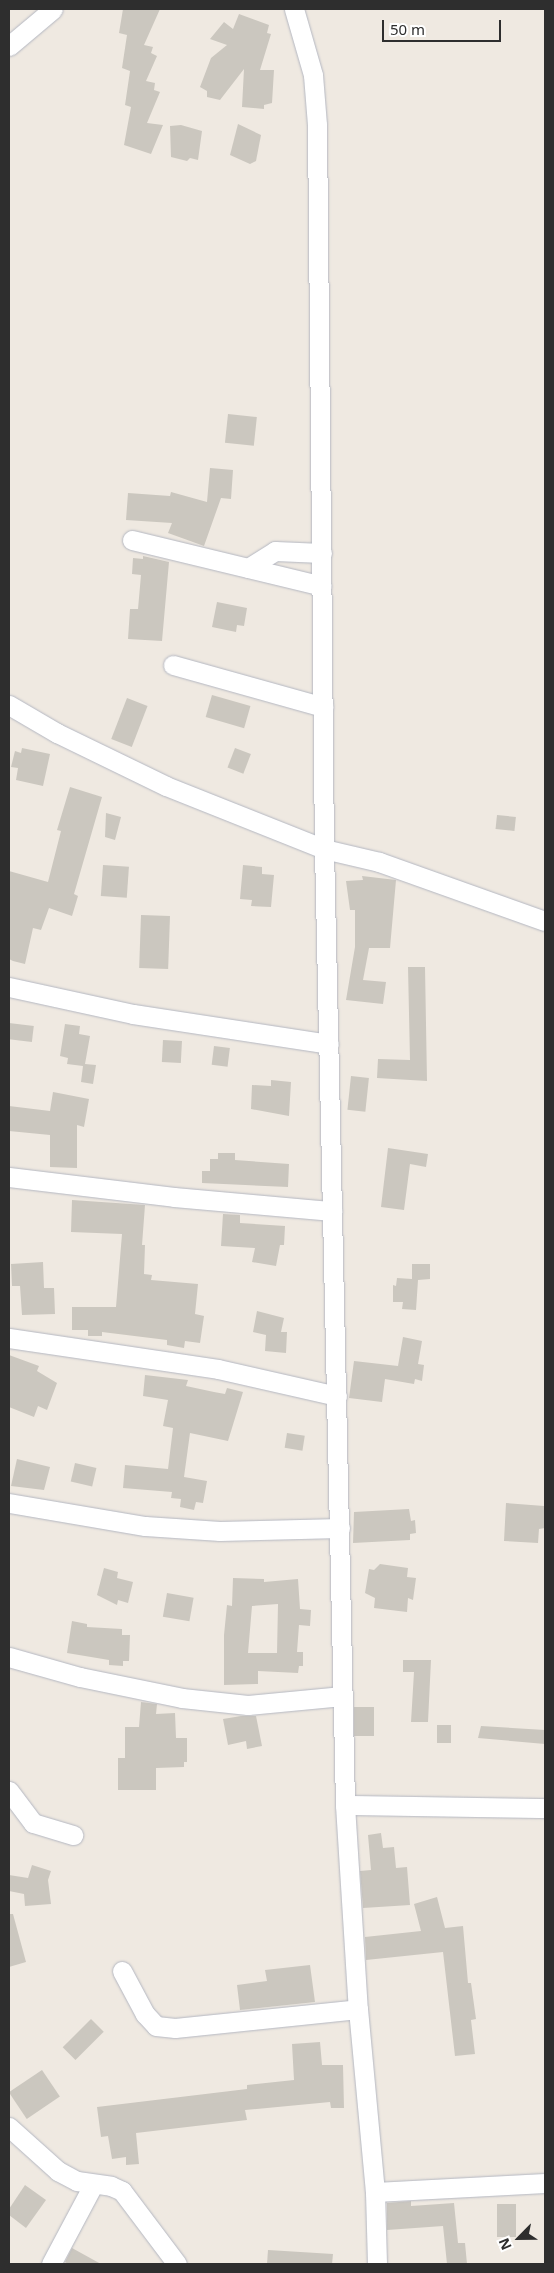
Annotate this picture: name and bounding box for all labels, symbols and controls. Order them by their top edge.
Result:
scale bar [384,10,503,42]
text: 50 m [390,19,425,39]
north arrow [494,2213,544,2263]
text: N [494,2235,516,2253]

